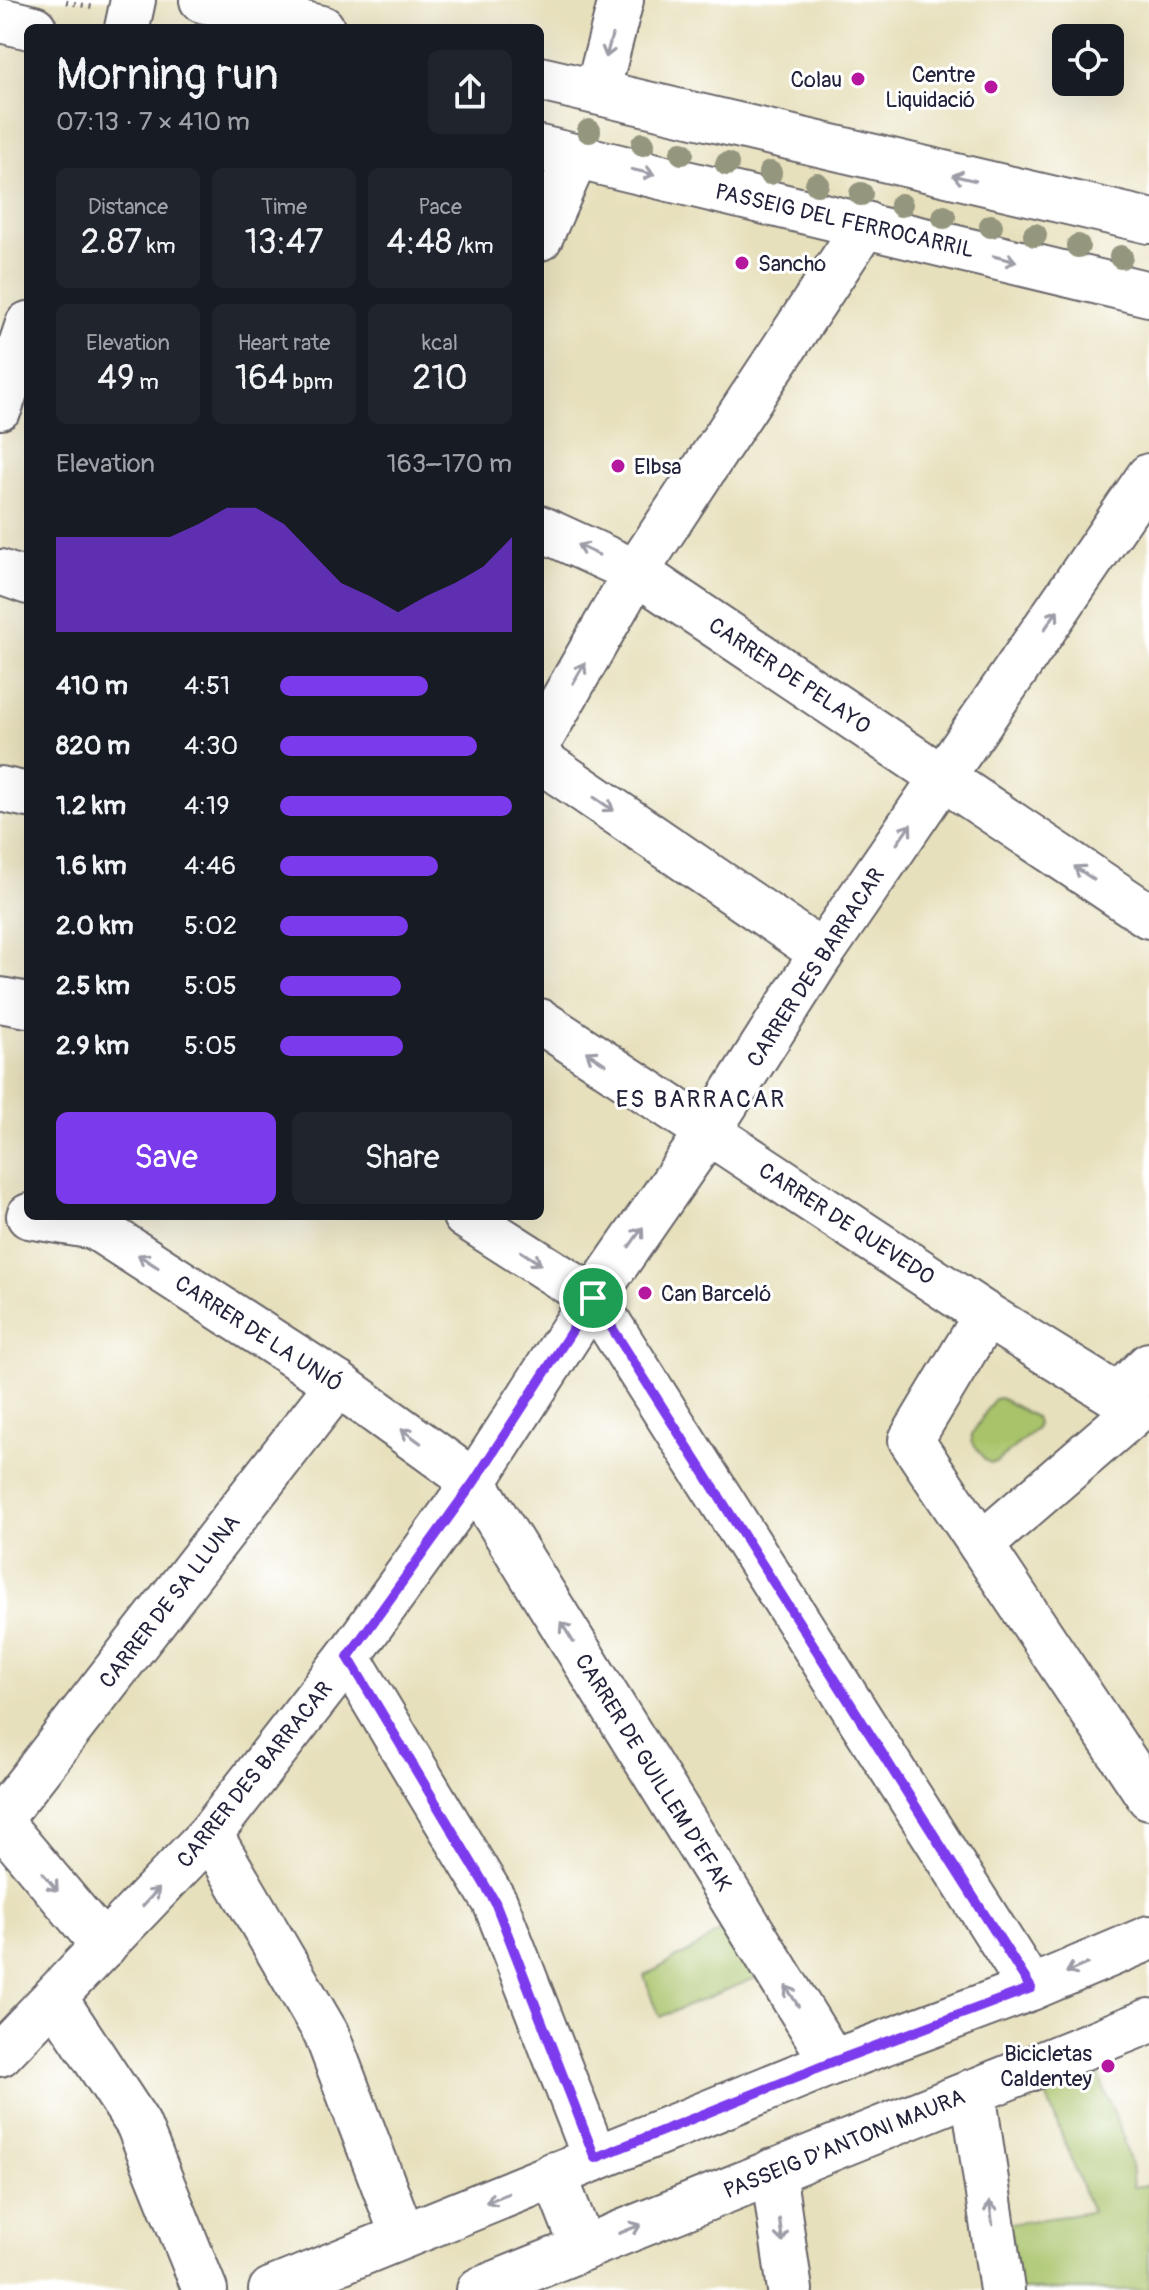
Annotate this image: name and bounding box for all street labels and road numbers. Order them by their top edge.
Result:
street label: PASSEIG DEL FERROCARRIL [712,178,977,264]
street label: CARRER DE PELAYO [703,611,876,740]
street label: CARRER DES BARRACAR [741,863,891,1073]
street label: CARRER DE QUEVEDO [753,1157,940,1291]
street label: CARRER DE LA UNIÓ [169,1269,348,1398]
street label: CARRER DE SA LLUNA [93,1509,246,1694]
street label: CARRER DE GUILLEM D'EFAK [568,1649,738,1897]
street label: CARRER DES BARRACAR [171,1676,339,1874]
street label: PASSEIG D'ANTONI MAURA [720,2083,969,2205]

